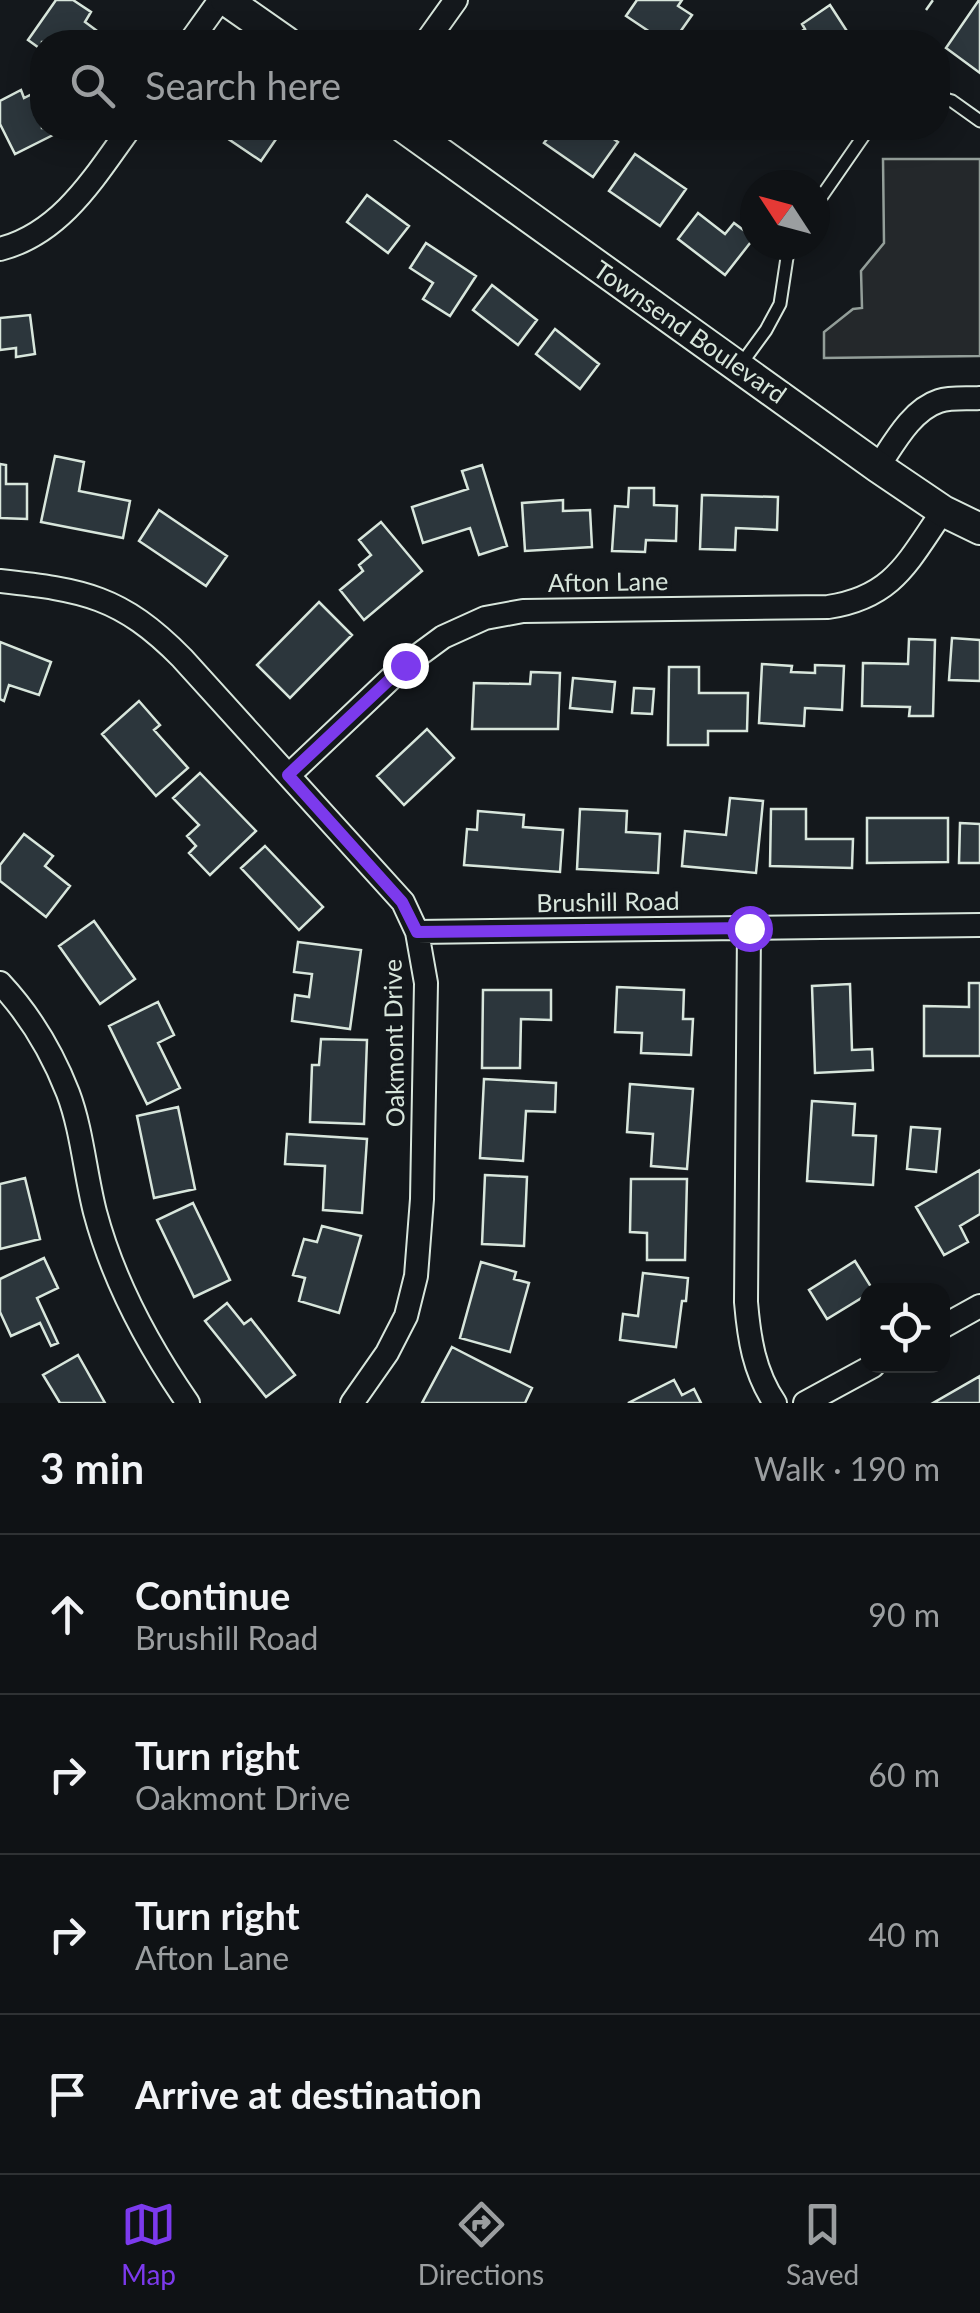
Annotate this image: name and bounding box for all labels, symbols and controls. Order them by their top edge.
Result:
search box [30,30,950,140]
icon: search [65,58,120,113]
text: Search here [145,62,341,108]
north arrow [740,170,830,260]
street label: Townsend Boulevard [588,253,793,409]
street label: Afton Lane [548,565,668,597]
route end [383,643,429,689]
street label: Brushill Road [536,885,680,917]
route start [727,906,773,952]
street label: Oakmont Drive [377,959,409,1127]
map controls [860,1283,950,1373]
button: locate [860,1283,950,1373]
text: 3 min [40,1443,144,1493]
text: Walk · 190 m [754,1449,940,1488]
text: Continue [135,1572,290,1618]
icon: ahead [40,1587,95,1642]
text: 90 m [868,1595,940,1634]
text: Brushill Road [135,1618,319,1657]
text: Turn right [135,1732,300,1778]
icon: right [40,1747,95,1802]
text: 60 m [868,1755,940,1794]
text: Oakmont Drive [135,1778,350,1817]
text: Turn right [135,1892,300,1938]
icon: right [40,1907,95,1962]
text: 40 m [868,1915,940,1954]
text: Afton Lane [135,1938,289,1977]
icon: arrive [40,2067,95,2122]
text: Arrive at destination [135,2071,482,2117]
tab: Map [121,2197,176,2291]
tab: Directions [418,2197,544,2291]
tab: Saved [786,2197,859,2291]

